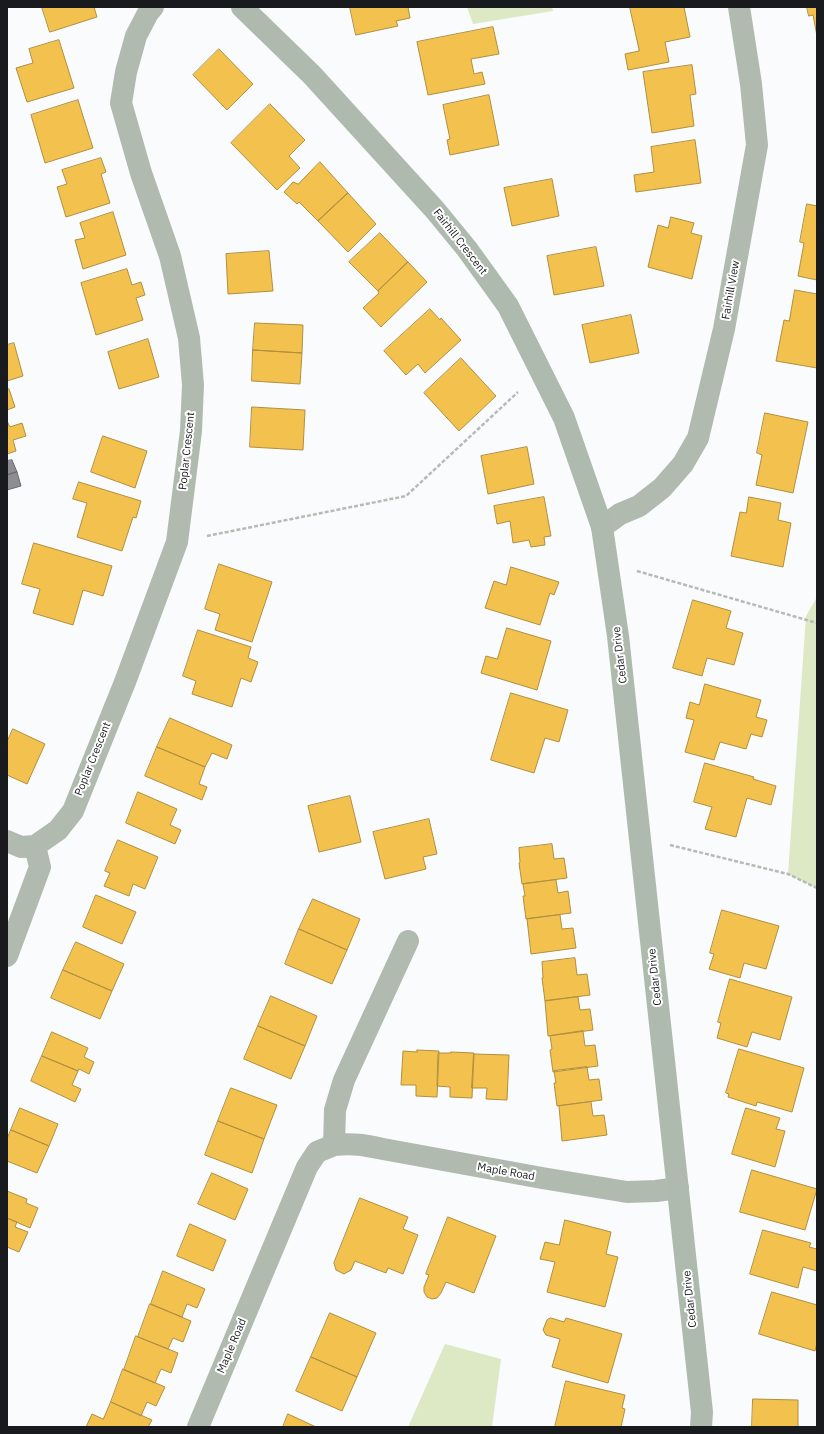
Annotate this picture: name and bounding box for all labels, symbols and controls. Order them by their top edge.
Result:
street label: Fairhill Crescent [430,207,490,277]
street label: Fairhill View [719,259,743,321]
street label: Poplar Crescent [176,411,198,491]
street label: Cedar Drive [610,626,630,684]
street label: Poplar Crescent [72,720,114,798]
street label: Cedar Drive [645,948,665,1006]
street label: Maple Road [476,1160,536,1184]
street label: Cedar Drive [680,1270,700,1328]
street label: Maple Road [215,1317,249,1375]

